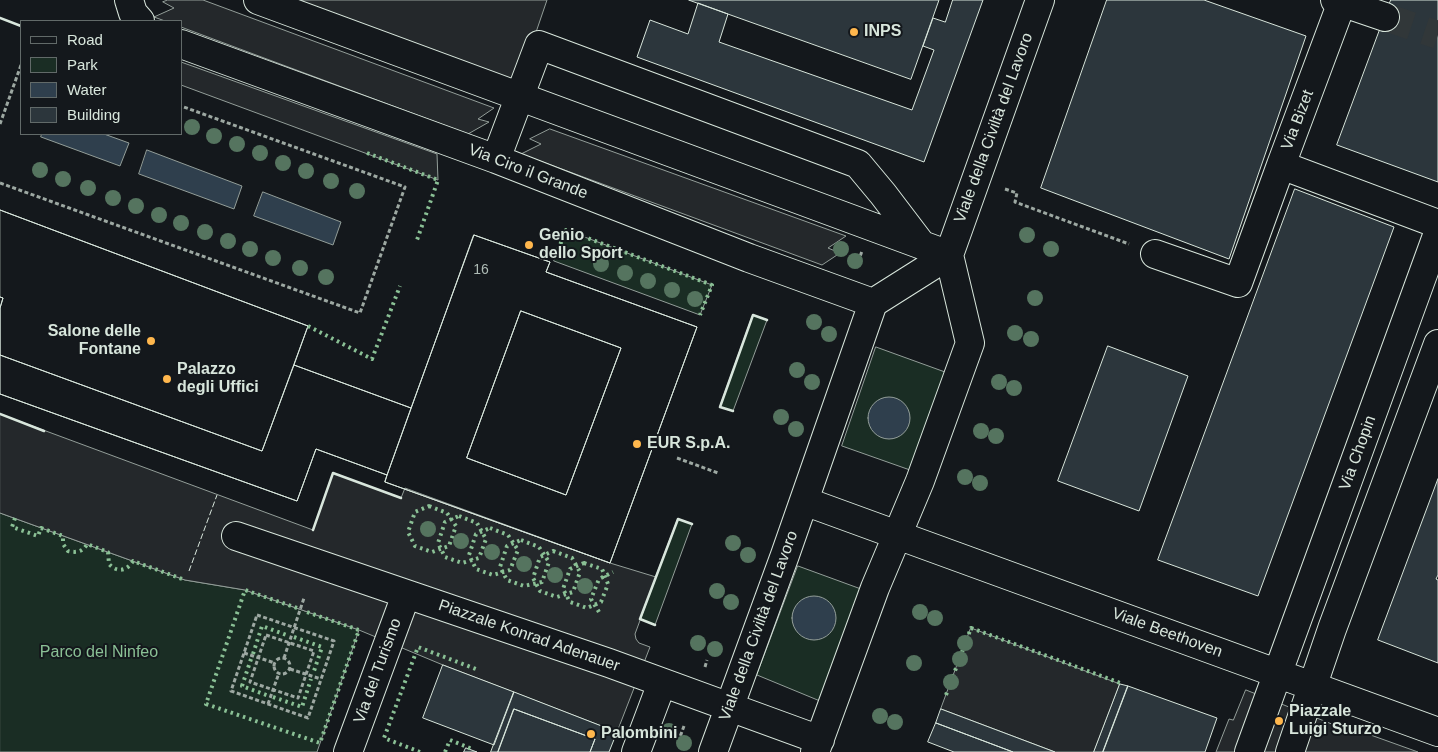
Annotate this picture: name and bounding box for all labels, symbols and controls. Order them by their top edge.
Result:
legend [20,20,182,135]
place label: INPS [864,22,901,42]
marker: INPS [848,26,860,38]
street label: Viale della Civiltà del Lavoro [951,30,1037,226]
text: Road [67,31,103,48]
text: Park [67,56,98,73]
text: Water [67,81,106,98]
street label: Via Bizet [1278,87,1318,153]
text: Building [67,106,120,123]
street label: Via Ciro il Grande [466,140,590,204]
place label: Genio dello Sport [539,226,623,264]
marker: Genio dello Sport [523,239,535,251]
house number: 16 [473,262,489,278]
place label: Salone delle Fontane [48,322,141,360]
marker: Salone delle Fontane [145,335,157,347]
place label: Palazzo degli Uffici [177,360,259,398]
marker: Palazzo degli Uffici [161,373,173,385]
street label: Via Chopin [1336,413,1380,493]
place label: EUR S.p.A. [647,434,731,454]
marker: EUR S.p.A. [631,438,643,450]
street label: Viale della Civiltà del Lavoro [716,528,802,724]
street label: Piazzale Konrad Adenauer [436,596,622,676]
street label: Viale Beethoven [1109,604,1225,662]
street label: Via del Turismo [350,616,406,726]
park label: Parco del Ninfeo [40,643,158,663]
place label: Piazzale Luigi Sturzo [1289,702,1381,740]
marker: Piazzale Luigi Sturzo [1273,715,1285,727]
place label: Palombini [601,724,677,744]
marker: Palombini [585,728,597,740]

